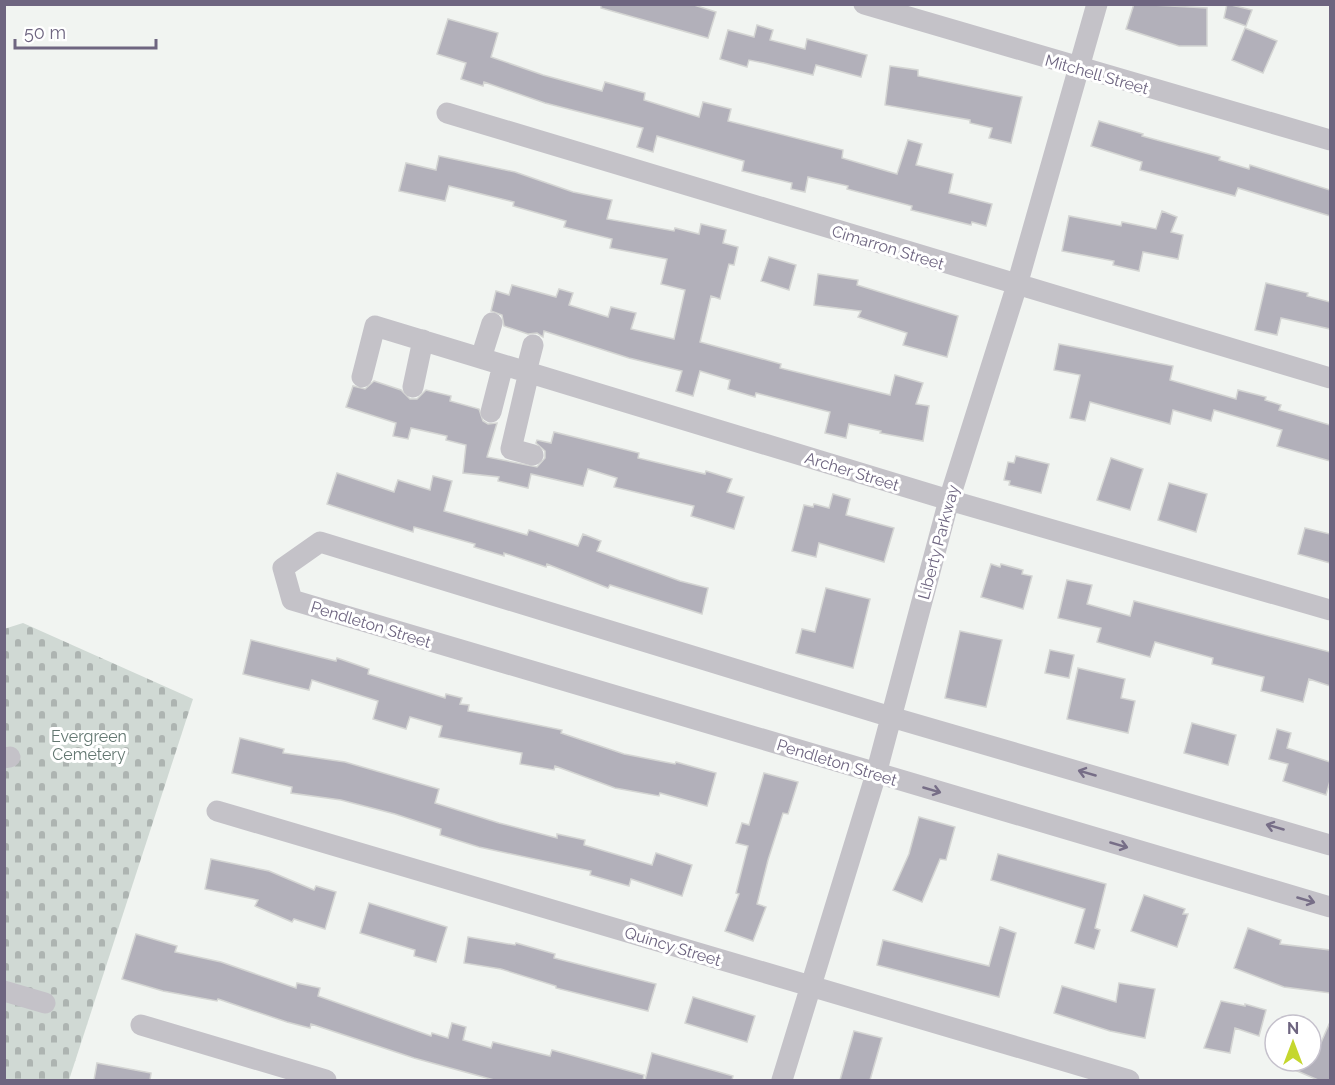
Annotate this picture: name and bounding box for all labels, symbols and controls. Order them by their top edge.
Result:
scale bar [15,12,156,50]
text: 50 m [24,22,66,43]
street label: Mitchell Street [1043,51,1151,99]
street label: Cimarron Street [830,221,947,274]
street label: Archer Street [803,448,902,495]
street label: Liberty Parkway [914,482,963,602]
street label: Pendleton Street [308,597,434,652]
park label: Evergreen Cemetery [51,727,127,764]
street label: Pendleton Street [774,735,900,790]
one-way arrow [1078,767,1097,778]
one-way arrow [922,785,941,796]
one-way arrow [1266,821,1285,832]
one-way arrow [1109,840,1128,851]
one-way arrow [1296,895,1315,906]
street label: Quincy Street [622,923,724,970]
north arrow [1263,1013,1323,1073]
text: N [1287,1019,1299,1038]

